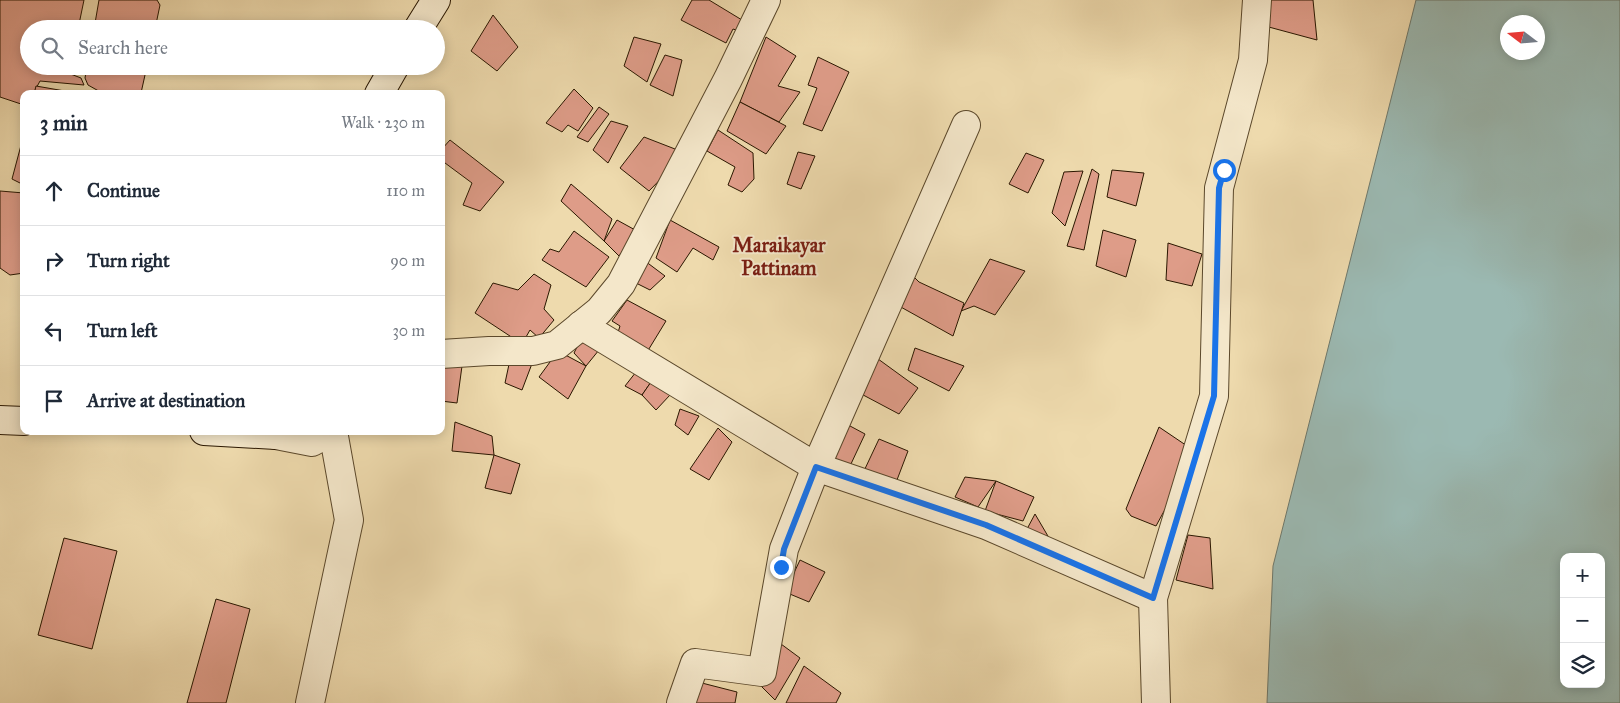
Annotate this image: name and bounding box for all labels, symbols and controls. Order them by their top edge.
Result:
north arrow [1500,15,1545,60]
search box [20,20,445,75]
icon: search [38,34,66,62]
text: Search here [78,36,168,59]
text: 3 min [40,110,88,136]
text: Walk · 230 m [341,113,425,132]
route start [1213,159,1236,182]
icon: ahead [40,177,68,205]
text: Continue [87,179,160,202]
text: 110 m [386,181,425,200]
district label: Maraikayar Pattinam [732,233,826,280]
icon: right [40,247,68,275]
text: Turn right [87,249,170,272]
text: 90 m [390,251,425,270]
icon: left [40,317,68,345]
text: Turn left [87,319,157,342]
text: 30 m [392,321,425,340]
icon: arrive [40,387,68,415]
text: Arrive at destination [87,389,245,412]
map controls [1560,553,1605,688]
button: + [1560,553,1605,598]
route end [770,556,793,579]
button: − [1560,598,1605,643]
button: layers [1560,643,1605,688]

